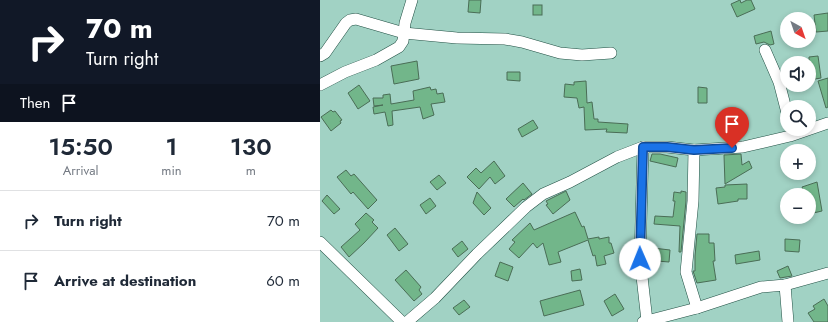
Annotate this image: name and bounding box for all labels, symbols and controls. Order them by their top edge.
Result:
text: 70 m [86,8,153,49]
north arrow [780,12,816,48]
map controls [780,12,816,224]
icon: right [20,16,72,68]
text: Turn right [86,46,158,72]
button: sound [780,56,816,92]
text: Then [20,92,50,114]
icon: arrive [58,92,80,114]
button: search [780,100,816,136]
pin [715,107,749,148]
icon: arrive [721,113,743,135]
text: 15:50 [48,129,113,164]
text: 1 [166,129,177,164]
text: 130 [230,129,272,164]
button: + [780,144,816,180]
text: Arrival [63,161,99,180]
text: min [161,161,182,180]
text: m [246,161,256,180]
button: − [780,188,816,224]
icon: right [20,210,42,232]
text: Turn right [54,210,122,232]
text: 70 m [267,210,300,232]
position arrow [619,238,661,280]
icon: arrive [20,270,42,292]
text: Arrive at destination [54,270,196,292]
text: 60 m [266,270,300,292]

